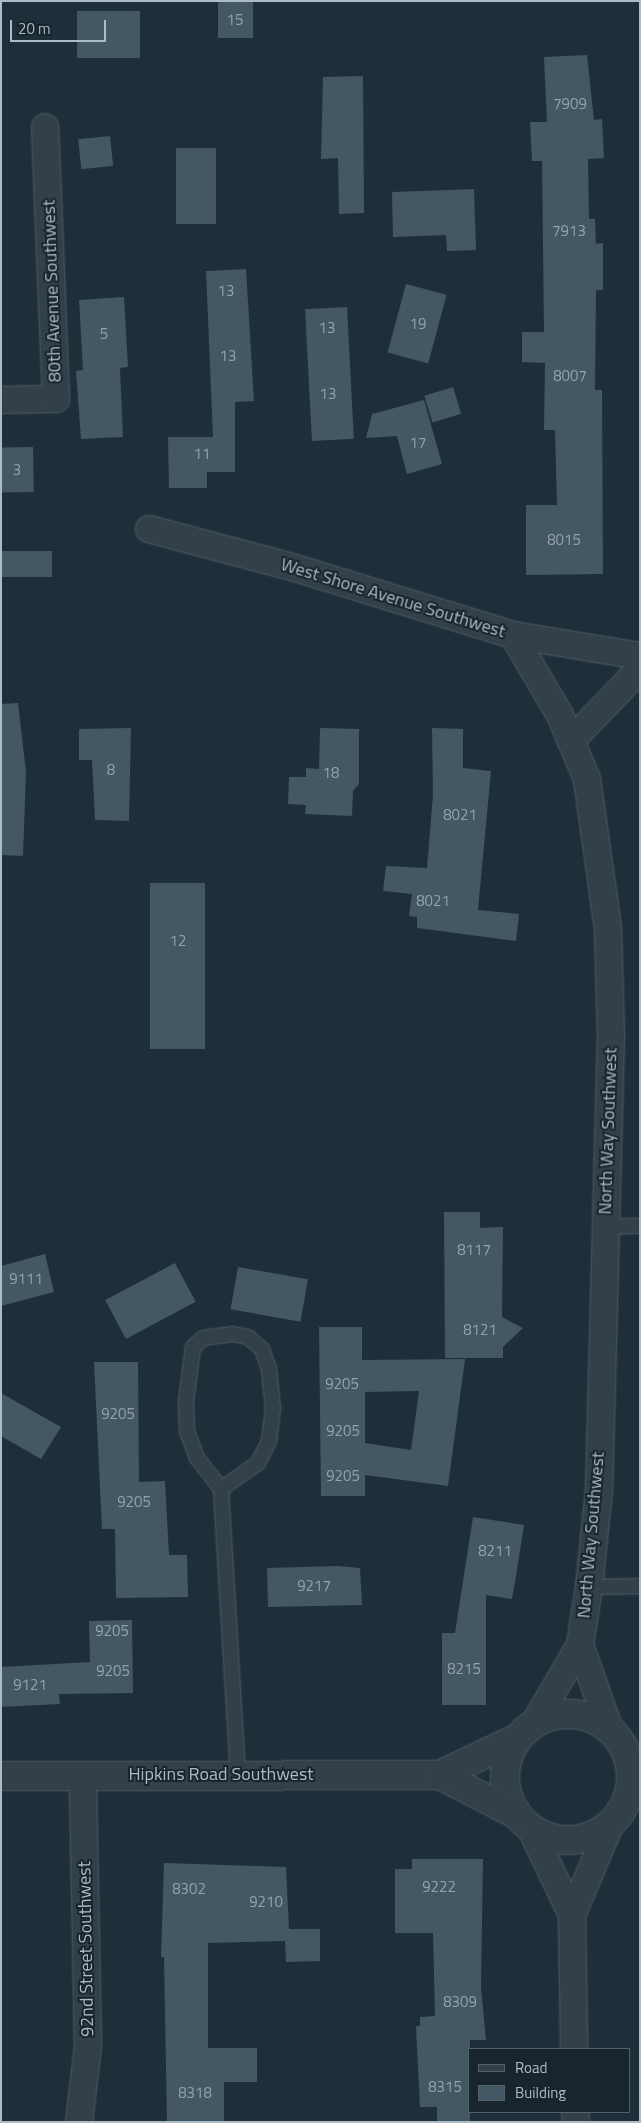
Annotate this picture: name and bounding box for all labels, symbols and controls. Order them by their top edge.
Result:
scale bar [12,10,109,42]
house number: 15 [227,11,243,29]
text: 20 m [18,17,51,40]
house number: 7909 [553,95,587,113]
street label: 80th Avenue Southwest [38,199,66,383]
house number: 7913 [552,222,586,240]
house number: 13 [218,282,234,300]
house number: 19 [410,315,426,333]
house number: 13 [319,319,335,337]
house number: 5 [100,325,108,343]
house number: 13 [220,347,236,365]
house number: 8007 [553,367,587,385]
house number: 13 [320,385,336,403]
house number: 17 [410,434,426,452]
house number: 11 [194,445,210,463]
house number: 3 [13,461,21,479]
house number: 8015 [547,531,581,549]
street label: West Shore Avenue Southwest [278,554,508,642]
house number: 8 [107,761,115,779]
house number: 18 [323,764,339,782]
house number: 8021 [443,806,477,824]
house number: 8021 [416,892,450,910]
house number: 12 [170,932,186,950]
street label: North Way Southwest [594,1047,622,1215]
house number: 8117 [457,1241,491,1259]
house number: 9111 [9,1270,43,1288]
house number: 8121 [463,1321,497,1339]
house number: 9205 [325,1375,359,1393]
house number: 9205 [101,1405,135,1423]
house number: 9205 [326,1422,360,1440]
street label: North Way Southwest [573,1451,609,1619]
house number: 9205 [326,1467,360,1485]
house number: 9205 [117,1493,151,1511]
house number: 8211 [478,1542,512,1560]
house number: 9217 [297,1577,331,1595]
house number: 9205 [95,1622,129,1640]
house number: 8215 [447,1660,481,1678]
house number: 9205 [96,1662,130,1680]
house number: 9121 [13,1676,47,1694]
street label: Hipkins Road Southwest [128,1763,314,1785]
street label: 92nd Street Southwest [74,1861,98,2037]
house number: 9222 [422,1878,456,1896]
house number: 8302 [172,1880,206,1898]
house number: 9210 [249,1893,283,1911]
house number: 8309 [443,1993,477,2011]
legend [468,2048,631,2113]
text: Road [515,2056,547,2079]
house number: 8315 [428,2078,462,2096]
text: Building [515,2081,566,2104]
house number: 8318 [178,2084,212,2102]

